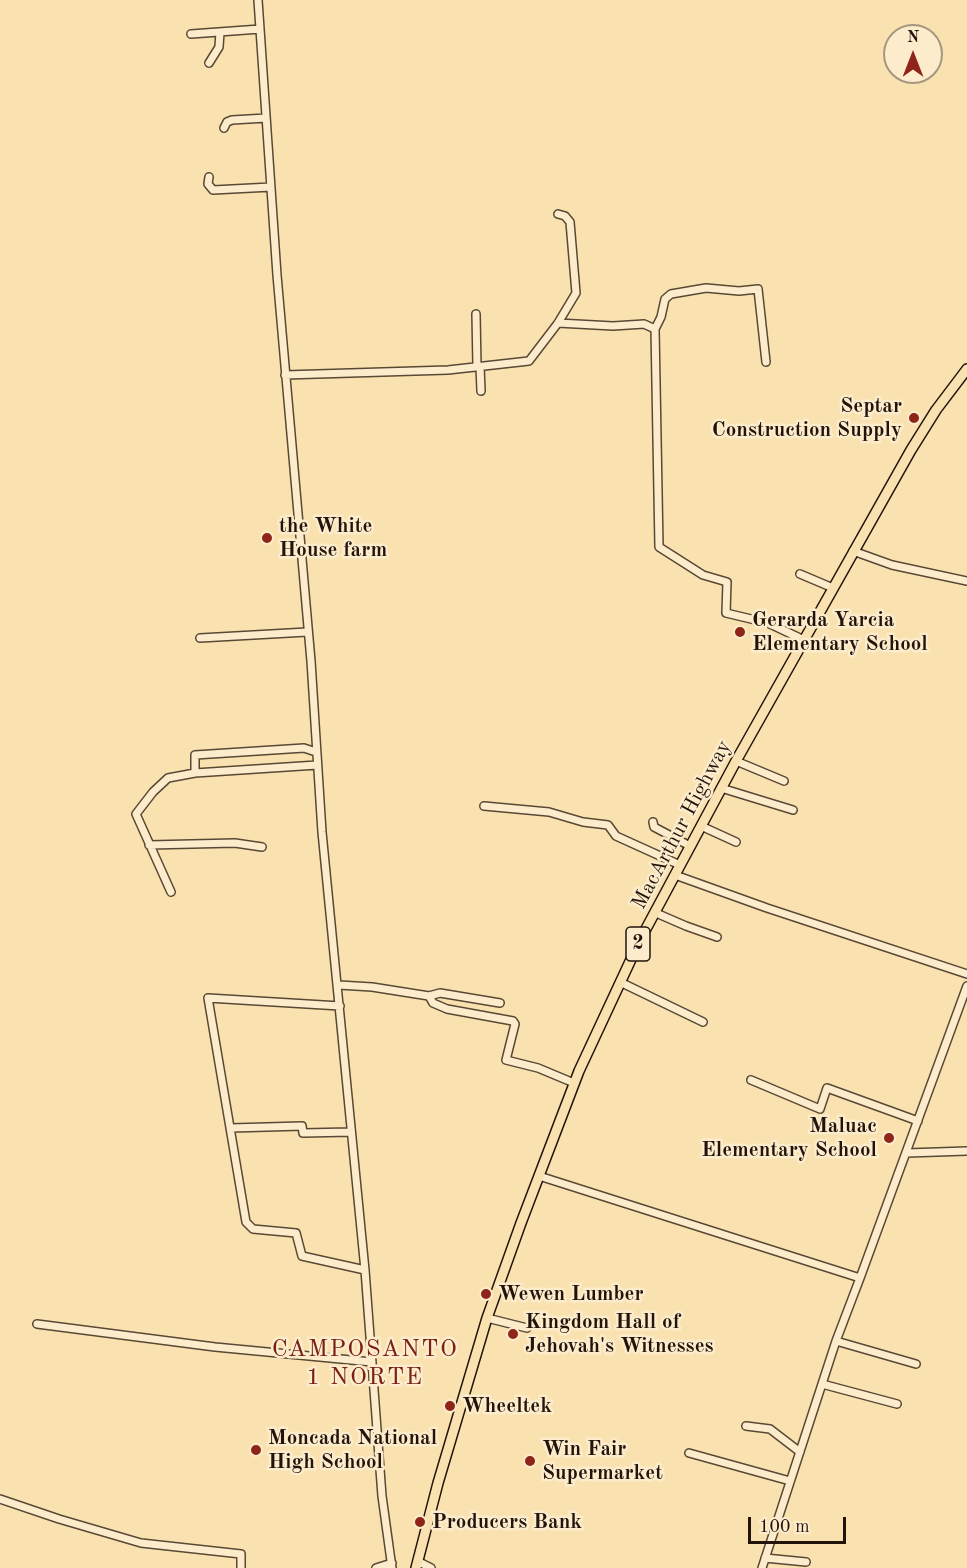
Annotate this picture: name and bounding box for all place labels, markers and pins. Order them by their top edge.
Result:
place label: Septar Construction Supply [712,393,902,443]
marker: Septar Construction Supply [907,411,921,425]
place label: the White House farm [279,513,387,563]
marker: the White House farm [260,531,274,545]
place label: Gerarda Yarcia Elementary School [752,607,928,657]
marker: Gerarda Yarcia Elementary School [733,625,747,639]
place label: Maluac Elementary School [701,1113,877,1163]
marker: Maluac Elementary School [882,1131,896,1145]
place label: Wewen Lumber [498,1281,644,1307]
marker: Wewen Lumber [479,1287,493,1301]
place label: Kingdom Hall of Jehovah's Witnesses [525,1309,714,1359]
marker: Kingdom Hall of Jehovah's Witnesses [506,1327,520,1341]
place label: Wheeltek [462,1393,552,1419]
marker: Wheeltek [443,1399,457,1413]
place label: Moncada National High School [268,1425,437,1475]
place label: Win Fair Supermarket [542,1436,663,1486]
marker: Moncada National High School [249,1443,263,1457]
marker: Win Fair Supermarket [523,1454,537,1468]
place label: Producers Bank [432,1509,582,1535]
marker: Producers Bank [413,1515,427,1529]

